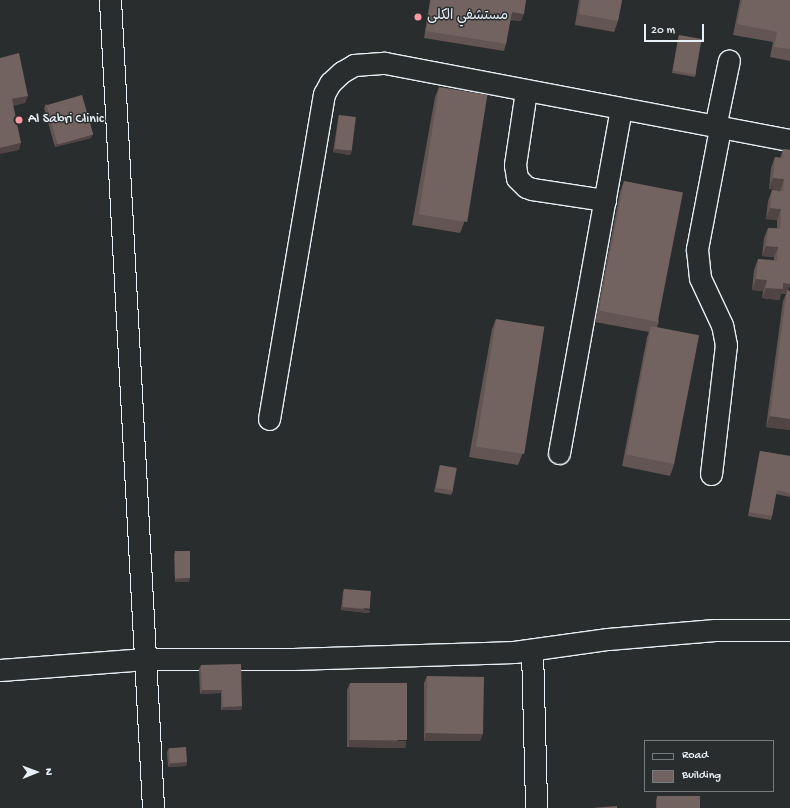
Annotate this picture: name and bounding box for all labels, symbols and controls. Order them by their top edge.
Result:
place label: مستشفي الكلى [427,9,508,25]
marker: مستشفي الكلى [412,11,424,23]
scale bar [646,16,706,42]
text: 20 m [651,24,675,38]
place label: Al Sabri Clinic [28,112,104,128]
marker: Al Sabri Clinic [13,114,25,126]
legend [644,740,774,792]
text: Road [682,749,708,763]
north arrow [16,752,56,792]
text: N [42,768,54,775]
text: Building [682,769,721,783]

